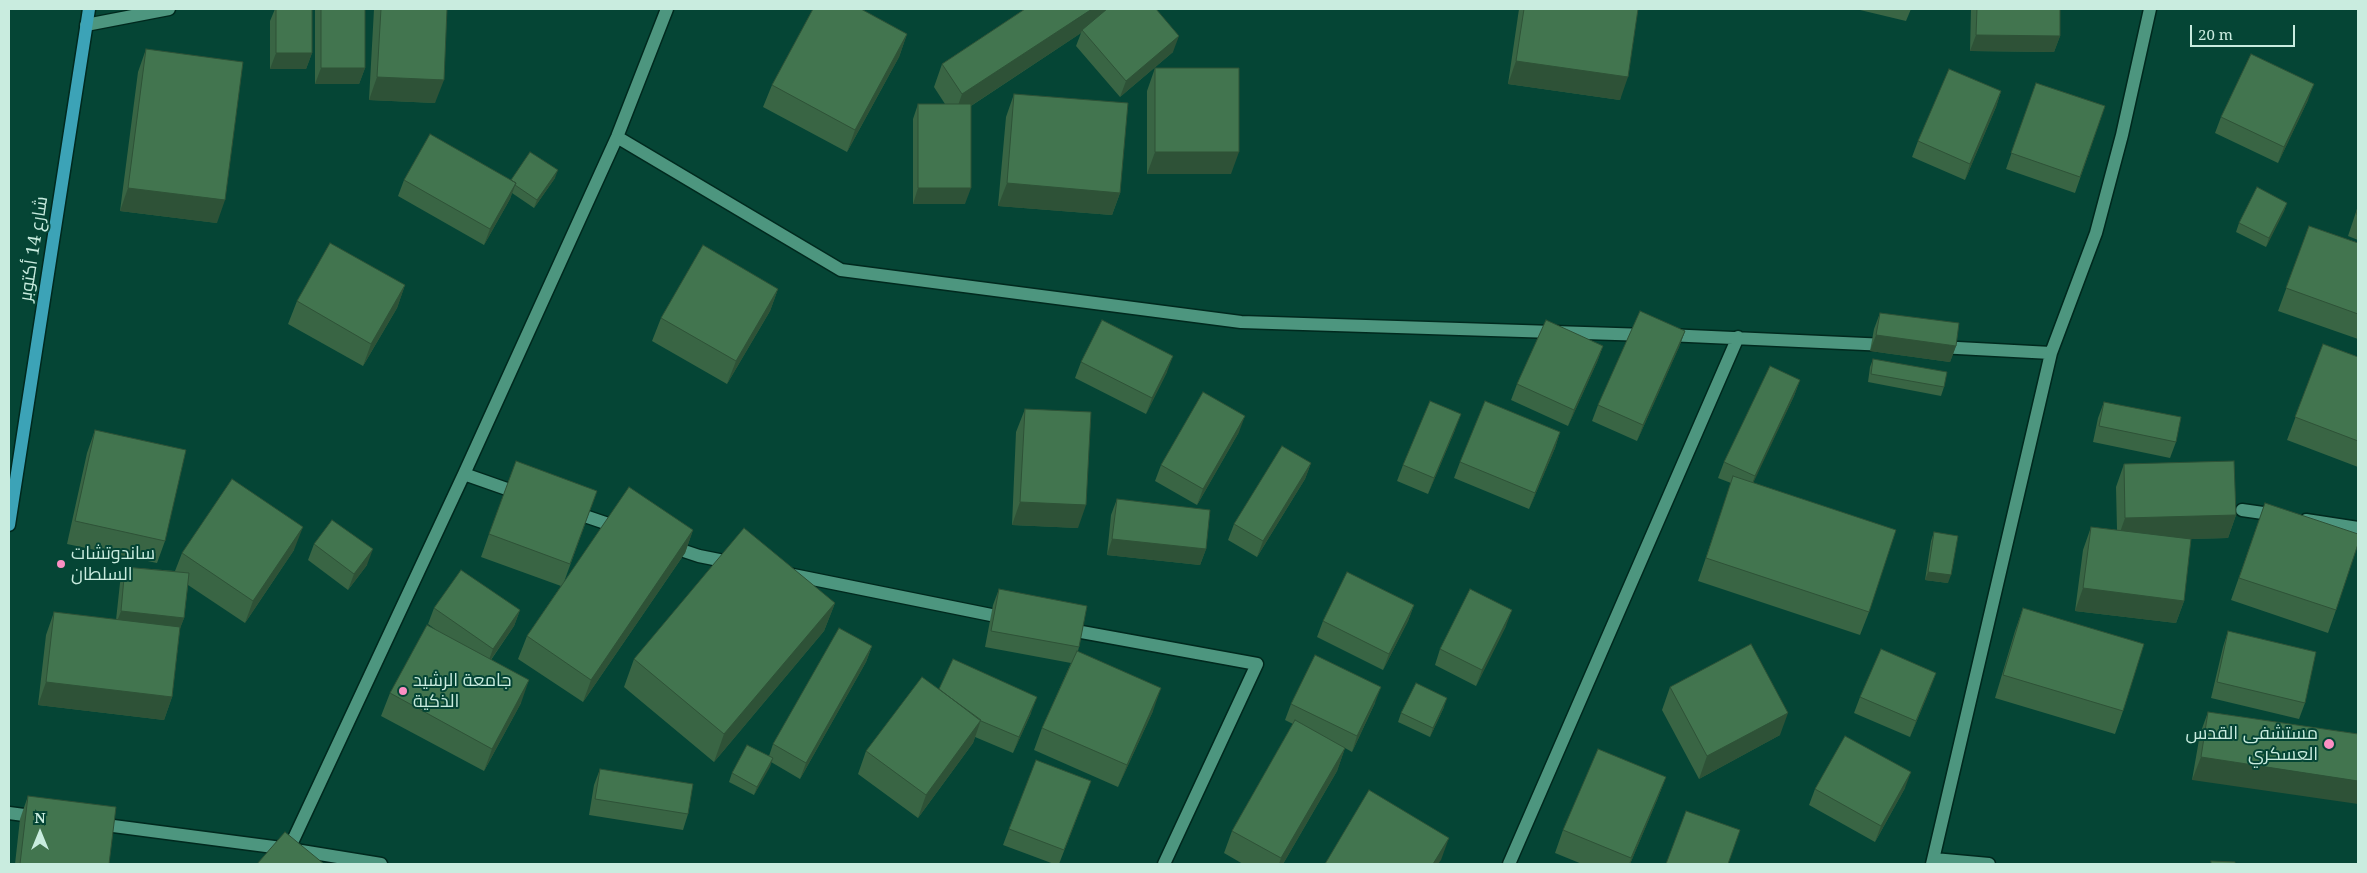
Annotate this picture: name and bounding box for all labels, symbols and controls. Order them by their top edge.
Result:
scale bar [2192,15,2297,47]
text: 20 m [2198,24,2233,44]
street label: شارع 14 أكتوبر [15,195,53,303]
place label: ساندوتشات السلطان [71,543,155,586]
marker: ساندوتشات السلطان [55,558,67,570]
place label: جامعة الرشيد الذكية [413,670,511,712]
marker: جامعة الرشيد الذكية [397,685,409,697]
place label: مستشفى القدس العسكري [2185,723,2318,766]
marker: مستشفى القدس العسكري [2322,737,2336,751]
north arrow [15,808,65,858]
text: N [34,808,46,827]

